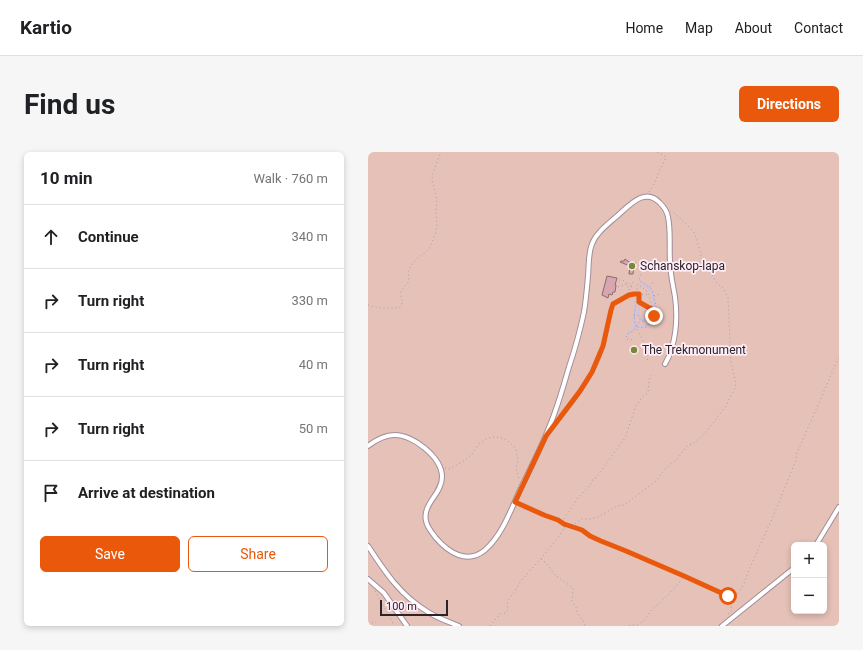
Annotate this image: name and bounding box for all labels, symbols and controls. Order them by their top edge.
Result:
text: Kartio [20,16,72,39]
text: Home [625,20,663,36]
text: Map [685,20,713,36]
text: About [735,20,772,36]
text: Contact [794,20,843,36]
button: Directions [739,86,839,122]
text: Find us [24,88,115,121]
text: 10 min [40,168,93,188]
text: Walk · 760 m [253,171,328,186]
icon: ahead [40,226,62,248]
text: Continue [78,228,139,246]
text: 340 m [291,229,328,244]
place label: Schanskop-lapa [640,259,725,273]
marker: Schanskop-lapa [627,261,637,271]
icon: right [40,290,62,312]
text: Turn right [78,292,144,310]
text: 330 m [291,293,328,308]
route end [645,307,663,325]
place label: The Trekmonument [642,343,746,357]
marker: The Trekmonument [629,345,639,355]
icon: right [40,354,62,376]
text: Turn right [78,356,144,374]
text: 40 m [299,357,328,372]
icon: right [40,418,62,440]
text: Turn right [78,420,144,438]
text: 50 m [299,421,328,436]
icon: arrive [40,482,62,504]
text: Arrive at destination [78,484,215,502]
button: Save [40,536,180,572]
button: Share [188,536,328,572]
map controls [791,542,827,614]
button: + [791,542,827,578]
button: − [791,578,827,614]
route start [719,587,737,605]
scale bar [380,598,448,617]
text: 100 m [386,600,417,613]

